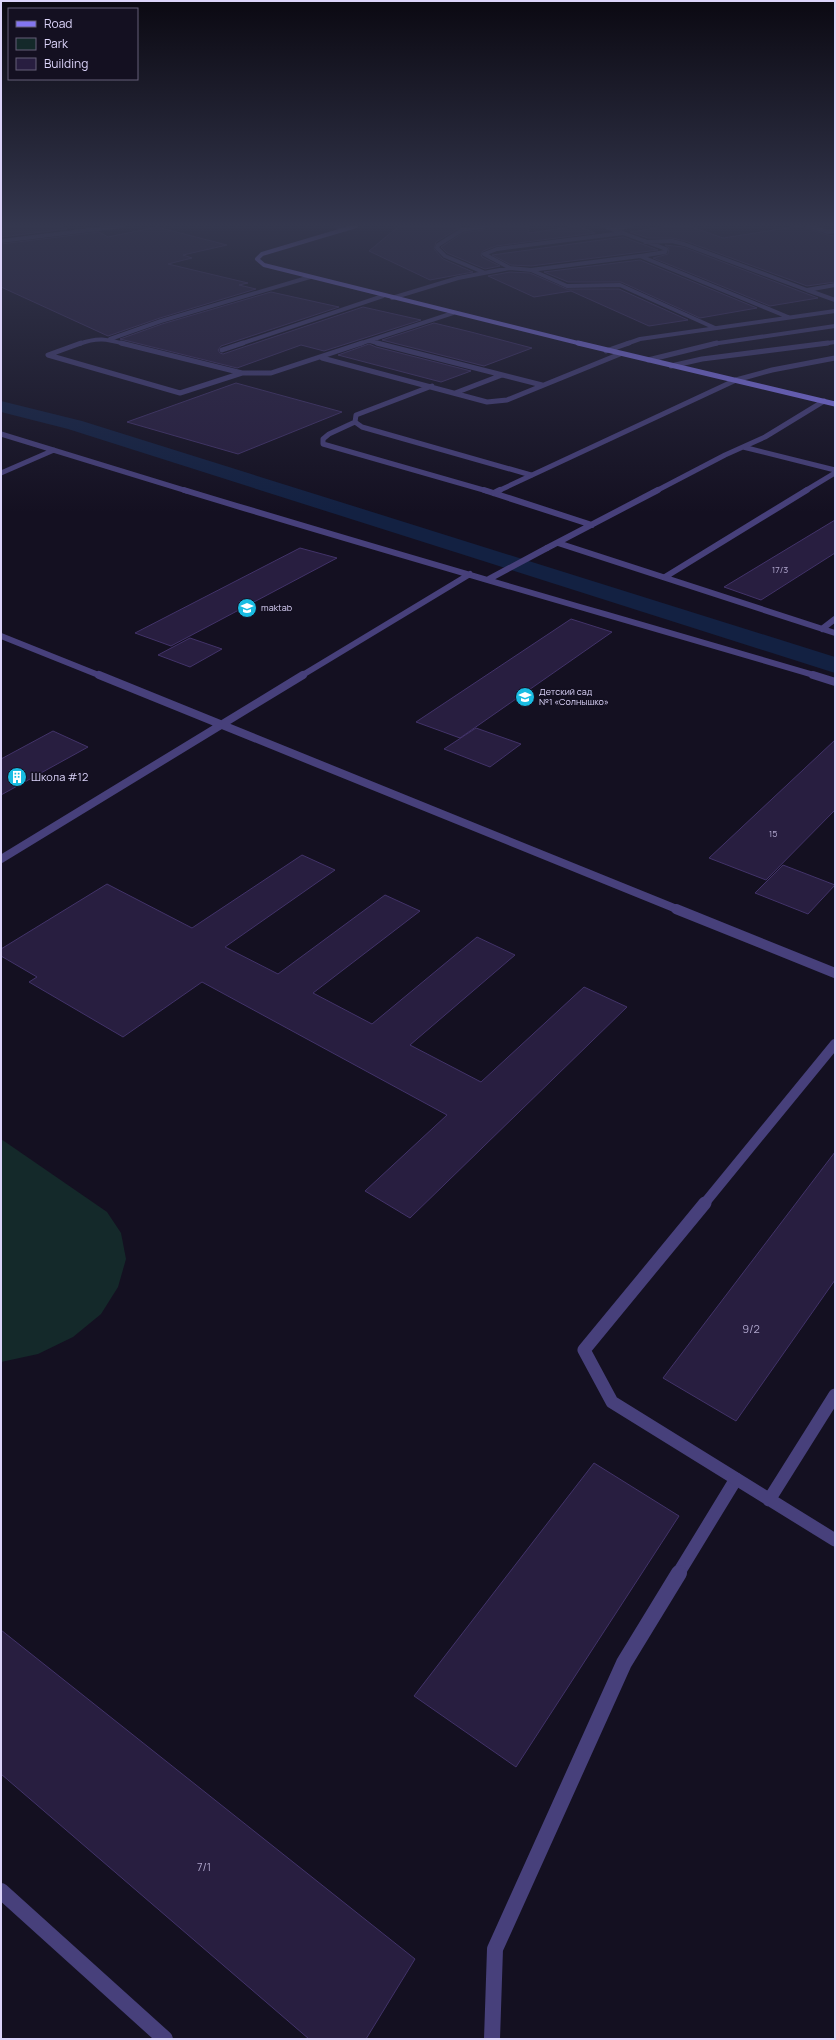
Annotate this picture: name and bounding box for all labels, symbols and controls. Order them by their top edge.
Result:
legend [8,8,138,80]
text: Road [44,15,72,32]
text: Park [44,35,69,52]
text: Building [44,55,88,72]
house number: 17/3 [772,563,788,576]
school or university icon: maktab [236,597,258,619]
place label: maktab [261,601,292,614]
place label: Детский сад №1 «Солнышко» [539,685,609,708]
school or university icon: Детский сад №1 «Солнышко» [514,686,536,708]
building icon: Школа #12 [6,766,28,788]
place label: Школа #12 [31,769,88,784]
house number: 15 [769,827,777,840]
house number: 9/2 [742,1321,760,1336]
house number: 7/1 [197,1859,211,1874]

